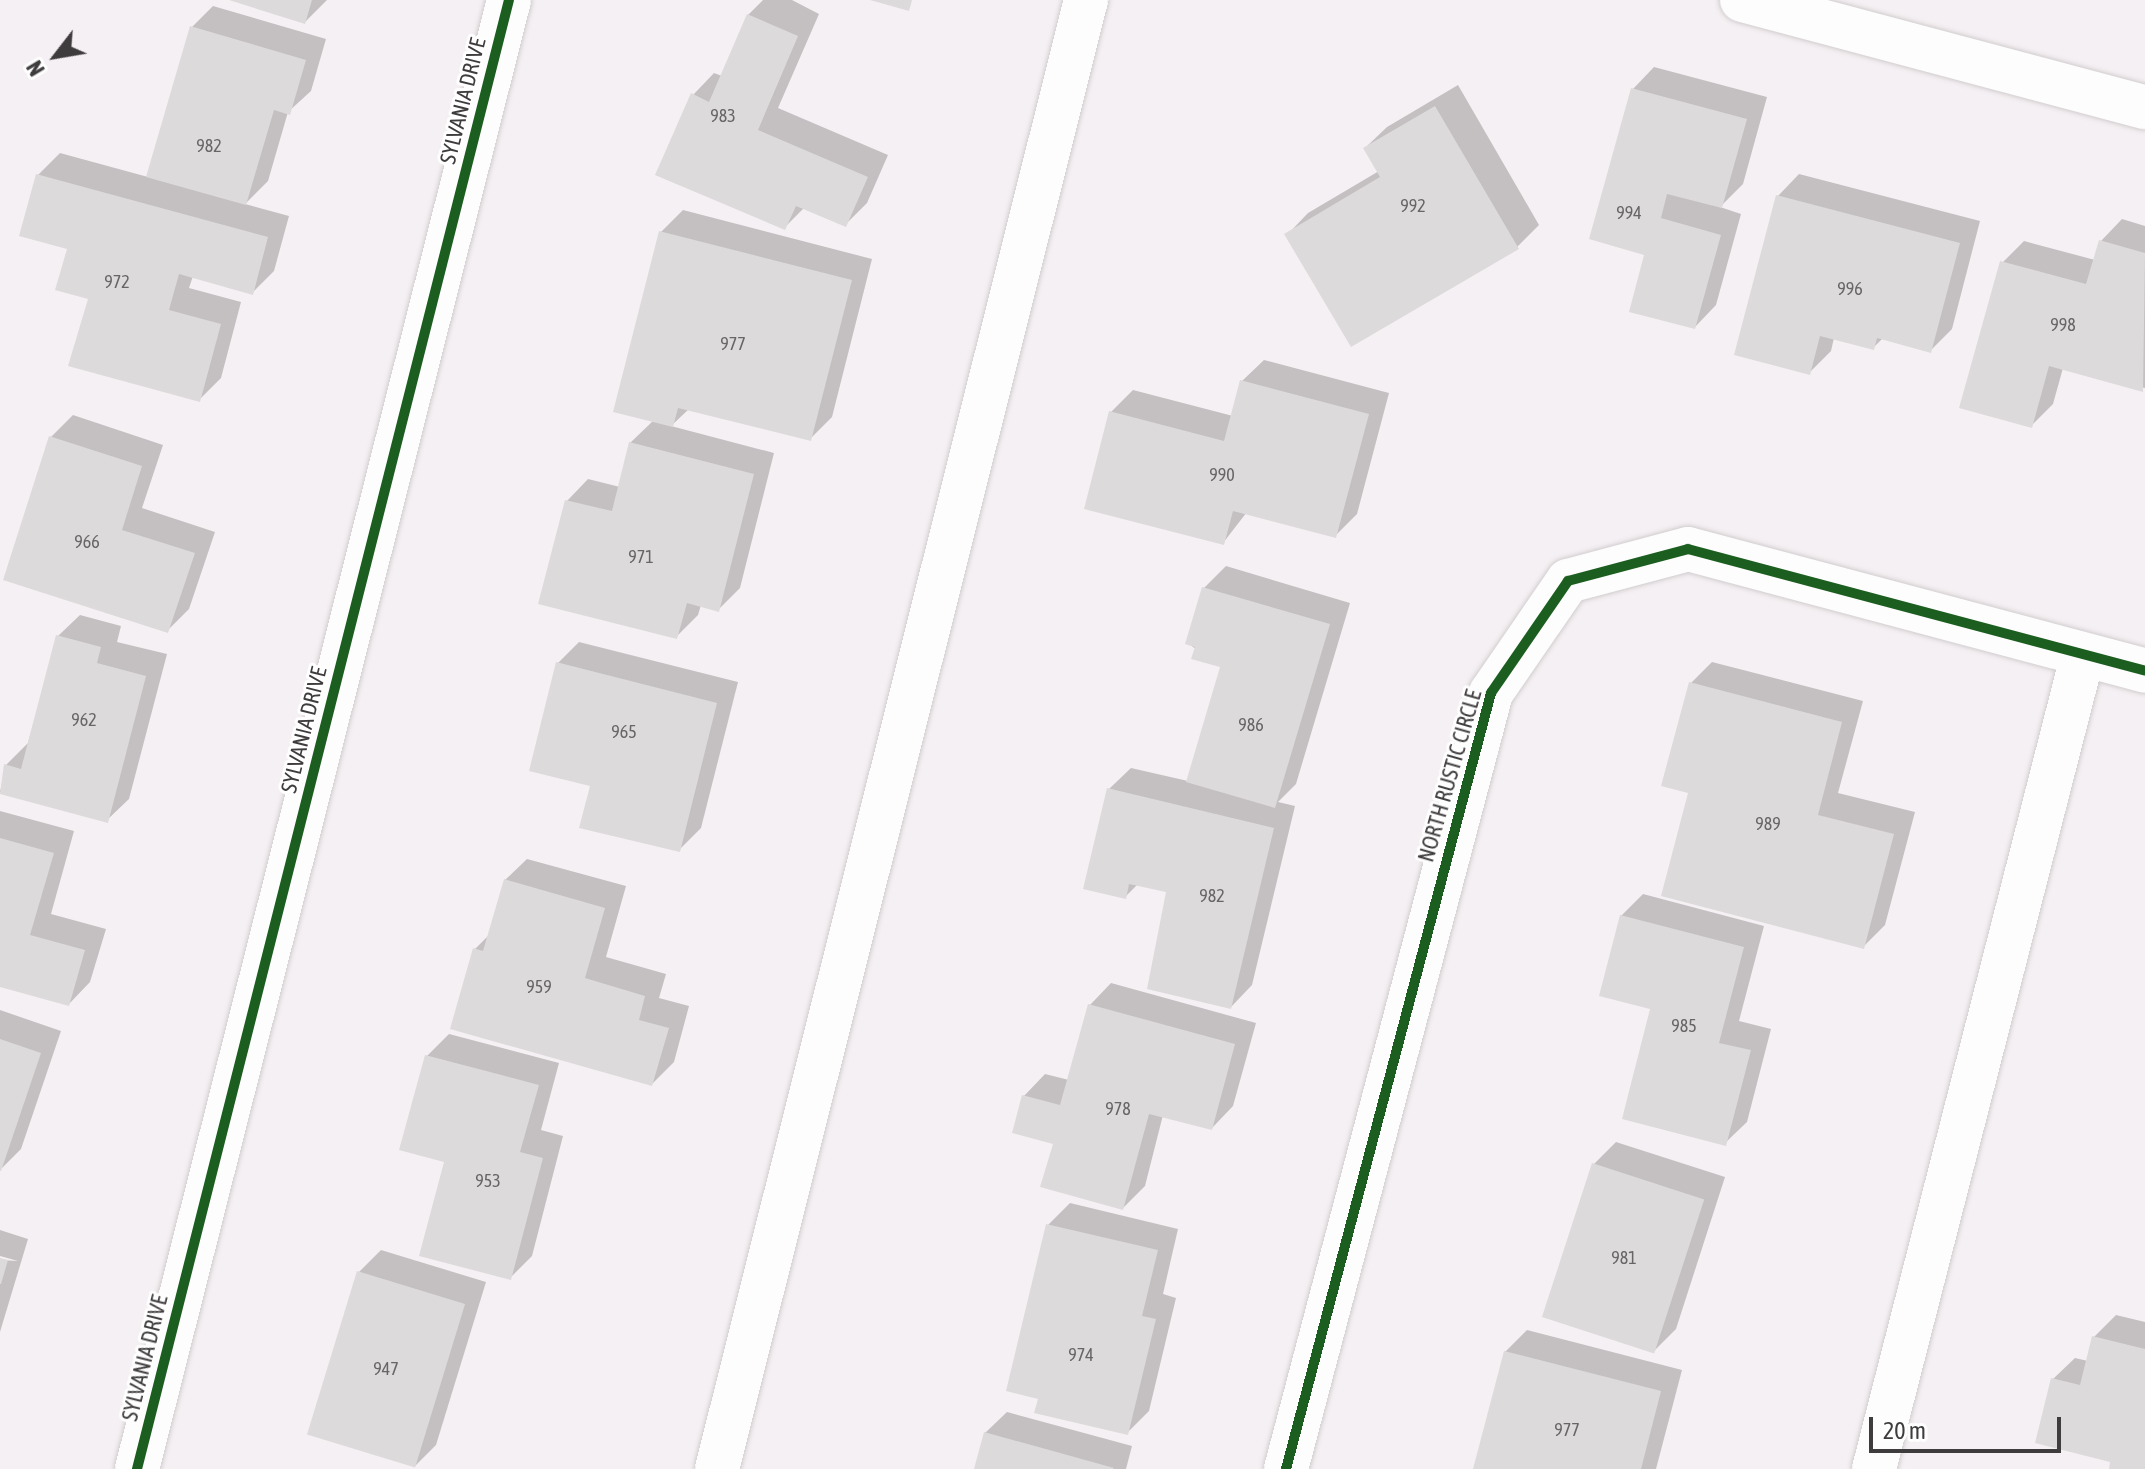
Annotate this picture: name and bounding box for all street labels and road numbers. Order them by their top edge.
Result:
street label: SYLVANIA DRIVE [435,35,491,167]
street label: SYLVANIA DRIVE [276,664,332,796]
street label: NORTH RUSTIC CIRCLE [1413,687,1487,865]
street label: SYLVANIA DRIVE [117,1292,173,1424]

